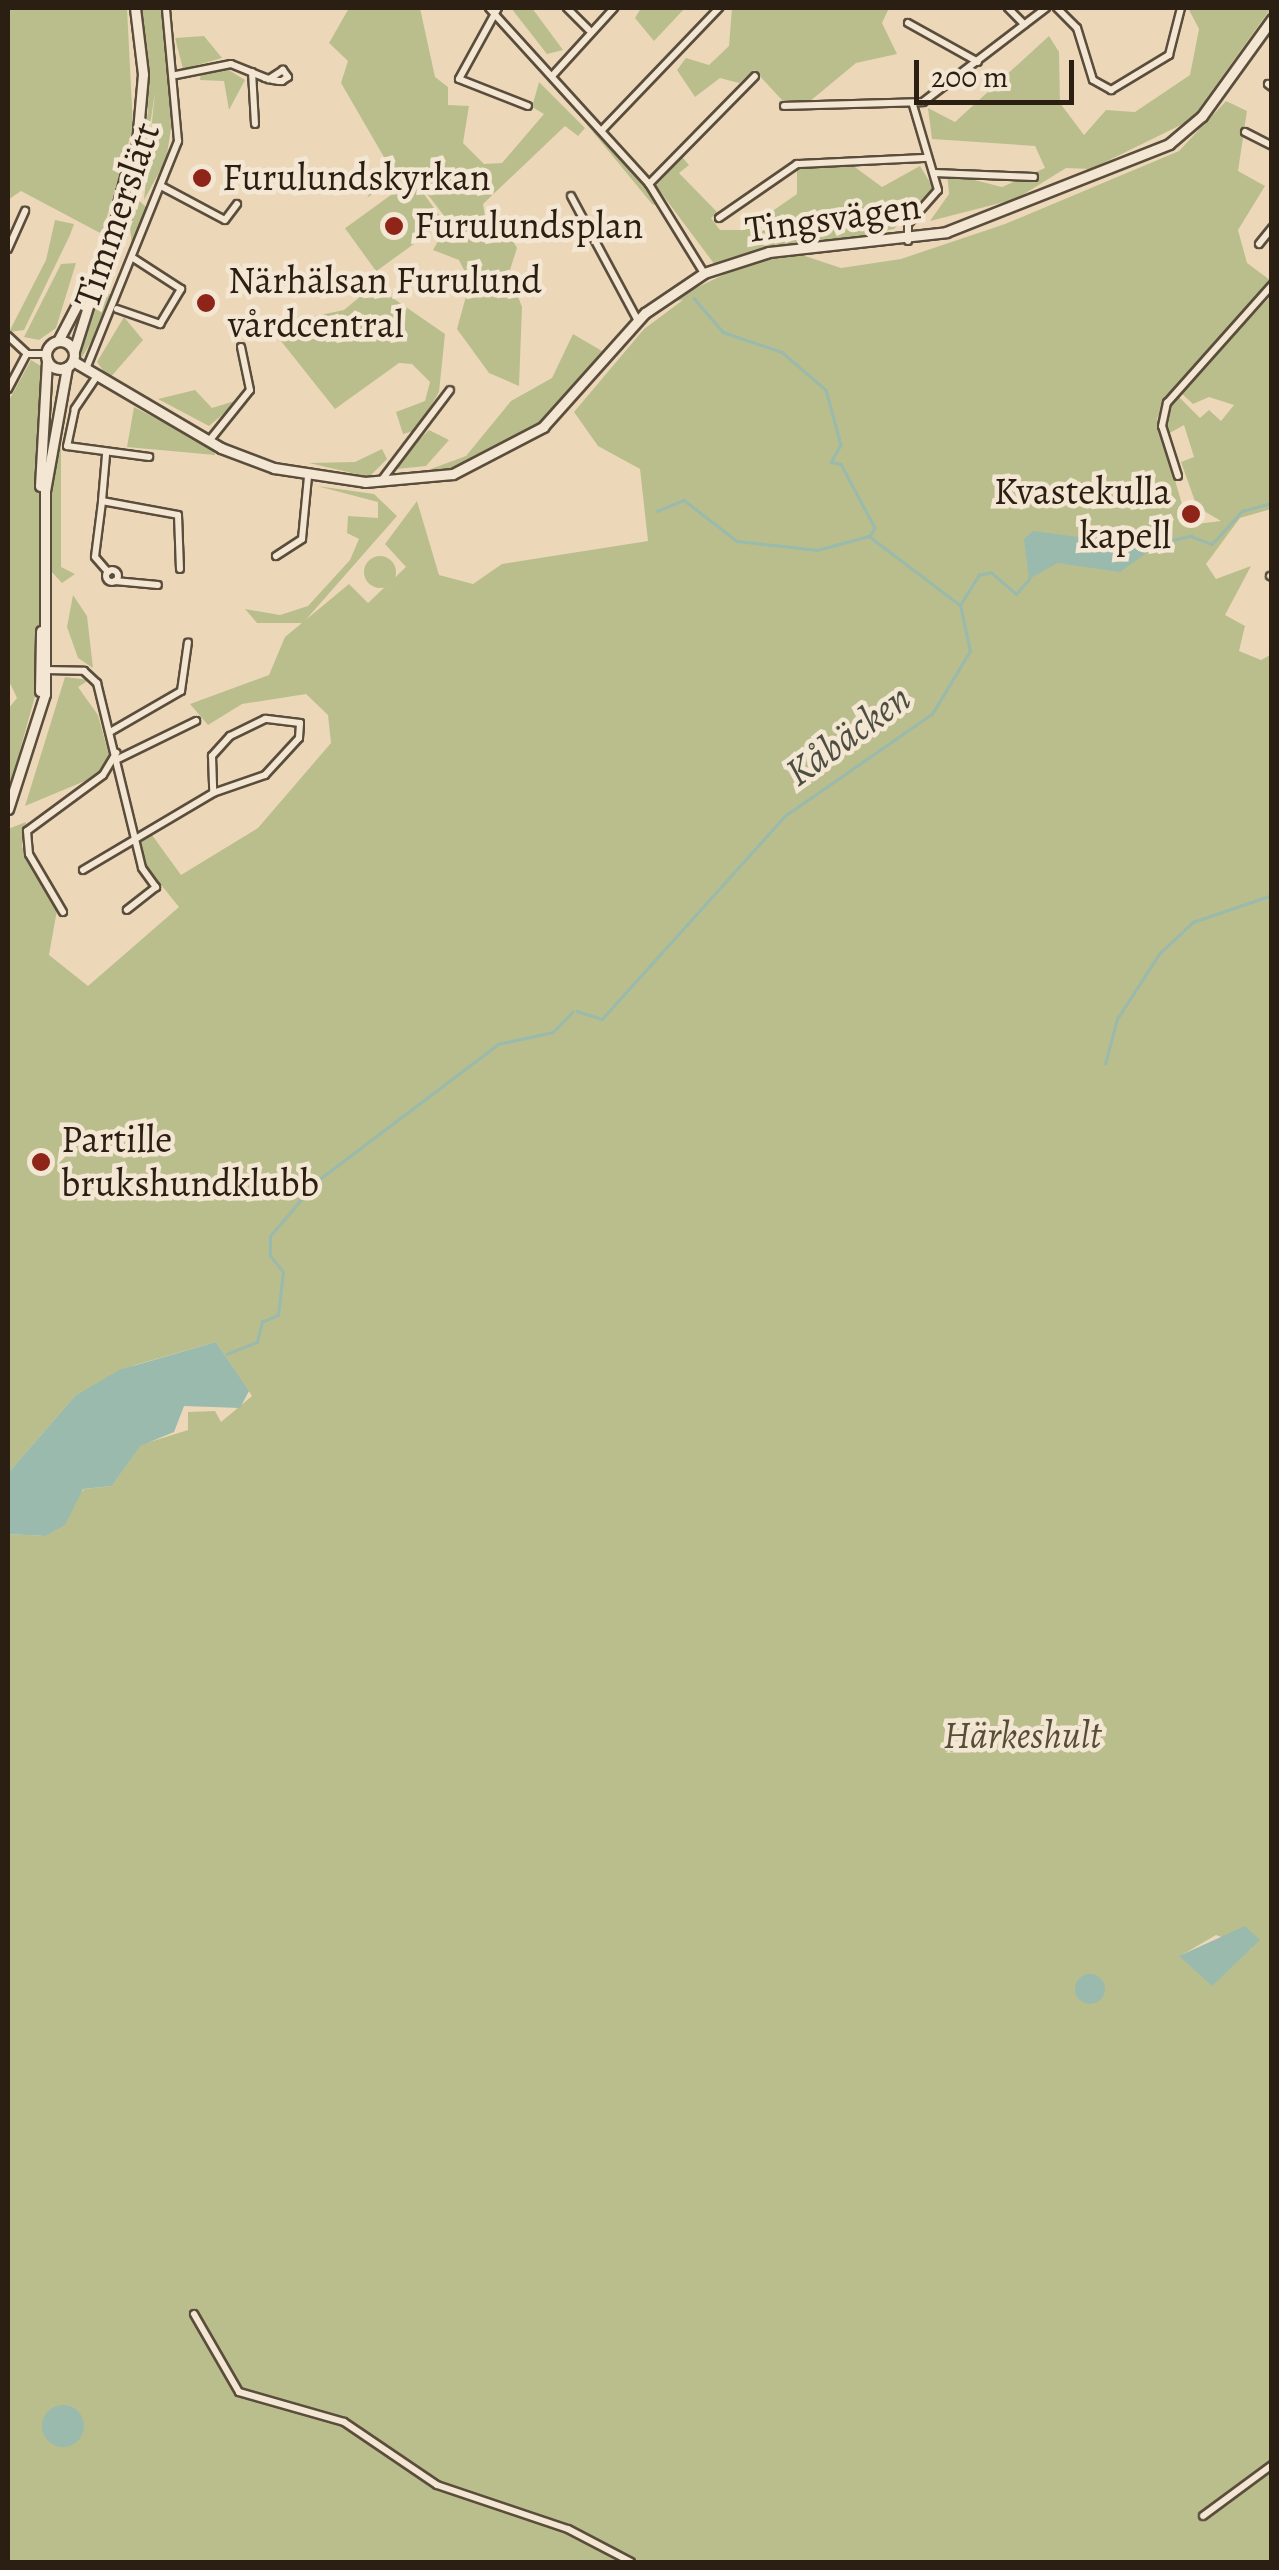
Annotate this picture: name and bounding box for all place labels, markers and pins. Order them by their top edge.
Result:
place label: Furulundskyrkan [222,155,491,201]
marker: Furulundskyrkan [191,167,213,189]
place label: Furulundsplan [414,203,643,249]
marker: Furulundsplan [383,215,405,237]
place label: Närhälsan Furulund vårdcentral [228,258,542,348]
marker: Närhälsan Furulund vårdcentral [193,290,219,316]
place label: Kvastekulla kapell [994,469,1171,558]
marker: Kvastekulla kapell [1180,503,1202,525]
place label: Partille brukshundklubb [61,1117,319,1206]
marker: Partille brukshundklubb [30,1151,52,1173]

